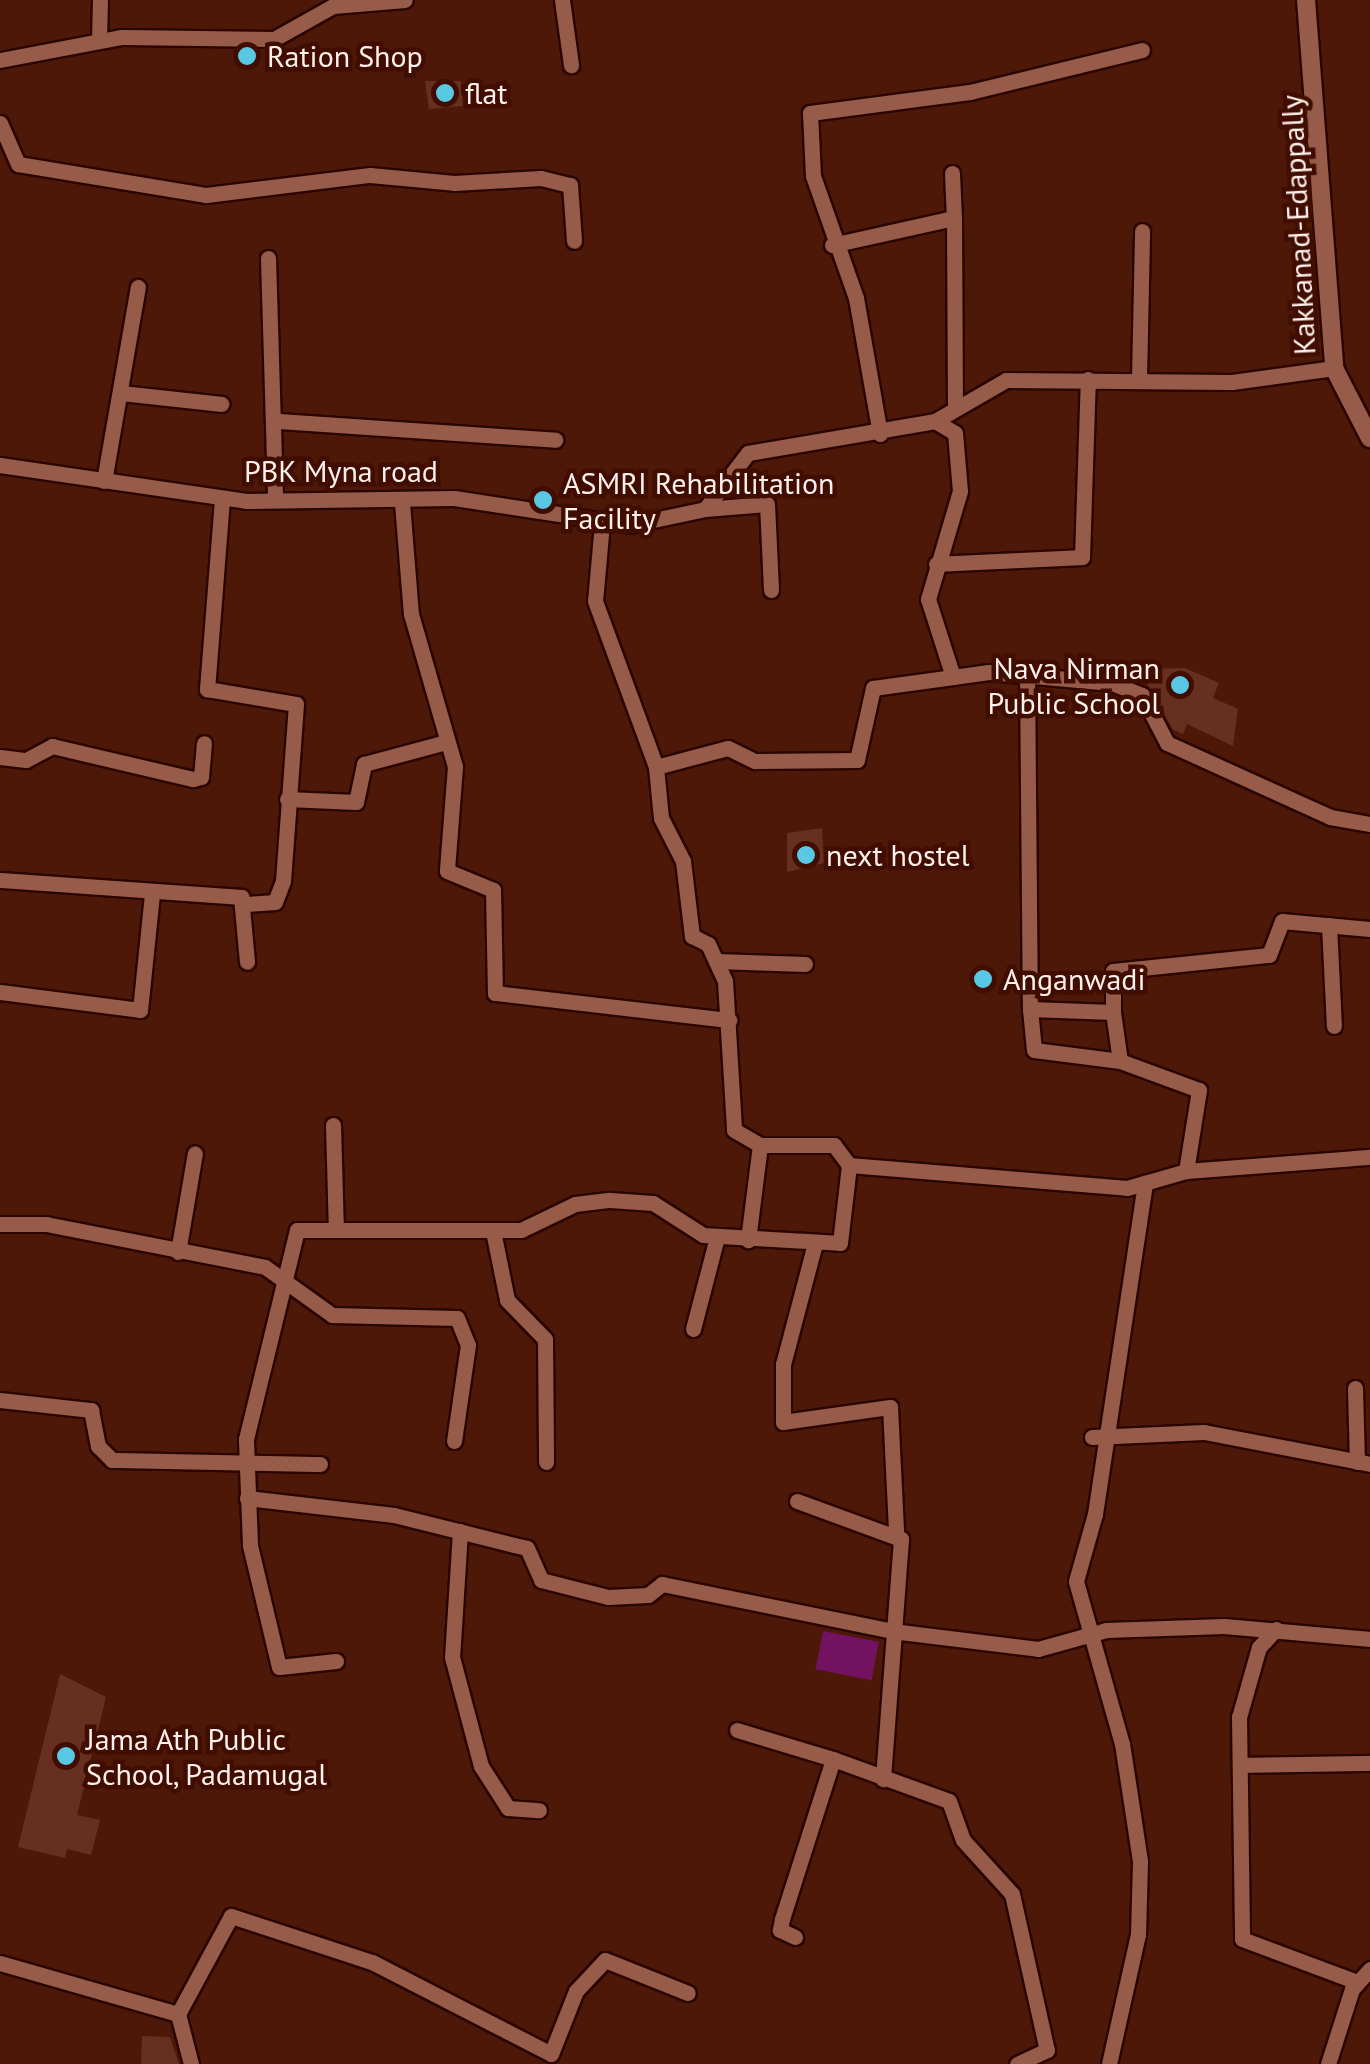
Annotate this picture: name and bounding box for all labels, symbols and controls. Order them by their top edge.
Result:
place label: Ration Shop [267,38,423,74]
marker: Ration Shop [236,45,258,67]
place label: flat [465,75,508,111]
marker: flat [434,82,456,104]
street label: Kakkanad-Edappally [1273,94,1323,356]
street label: PBK Myna road [244,453,438,489]
place label: ASMRI Rehabilitation Facility [563,465,835,536]
marker: ASMRI Rehabilitation Facility [532,489,554,511]
place label: Nava Nirman Public School [987,650,1160,720]
marker: Nava Nirman Public School [1169,674,1191,696]
place label: next hostel [826,837,970,873]
marker: next hostel [795,844,817,866]
place label: Anganwadi [1003,961,1145,997]
marker: Anganwadi [972,968,994,990]
place label: Jama Ath Public School, Padamugal [86,1721,329,1792]
marker: Jama Ath Public School, Padamugal [55,1745,77,1767]

